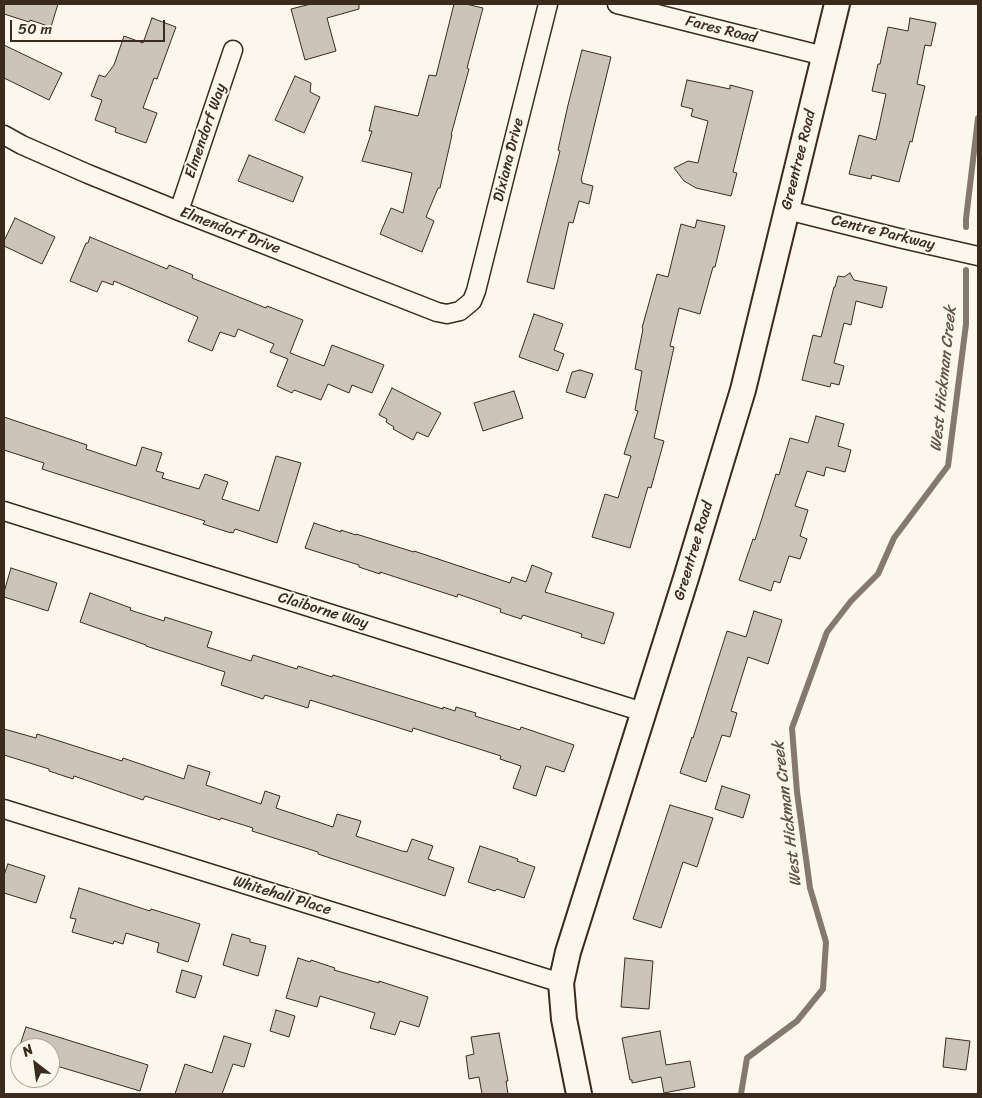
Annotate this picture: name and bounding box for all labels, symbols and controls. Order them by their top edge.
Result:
scale bar [12,10,168,42]
street label: Fares Road [684,12,758,48]
text: 50 m [18,16,52,42]
street label: Elmendorf Way [181,81,231,181]
street label: Greentree Road [778,108,820,212]
street label: Dixiana Drive [490,116,528,204]
street label: Elmendorf Drive [177,204,283,258]
street label: Centre Parkway [829,211,937,255]
water label: West Hickman Creek [927,305,961,453]
street label: Greentree Road [670,500,718,602]
street label: Claiborne Way [276,589,370,633]
water label: West Hickman Creek [770,740,806,888]
street label: Whitehall Place [231,873,333,919]
text: N [17,1037,38,1064]
north arrow [10,1038,60,1088]

